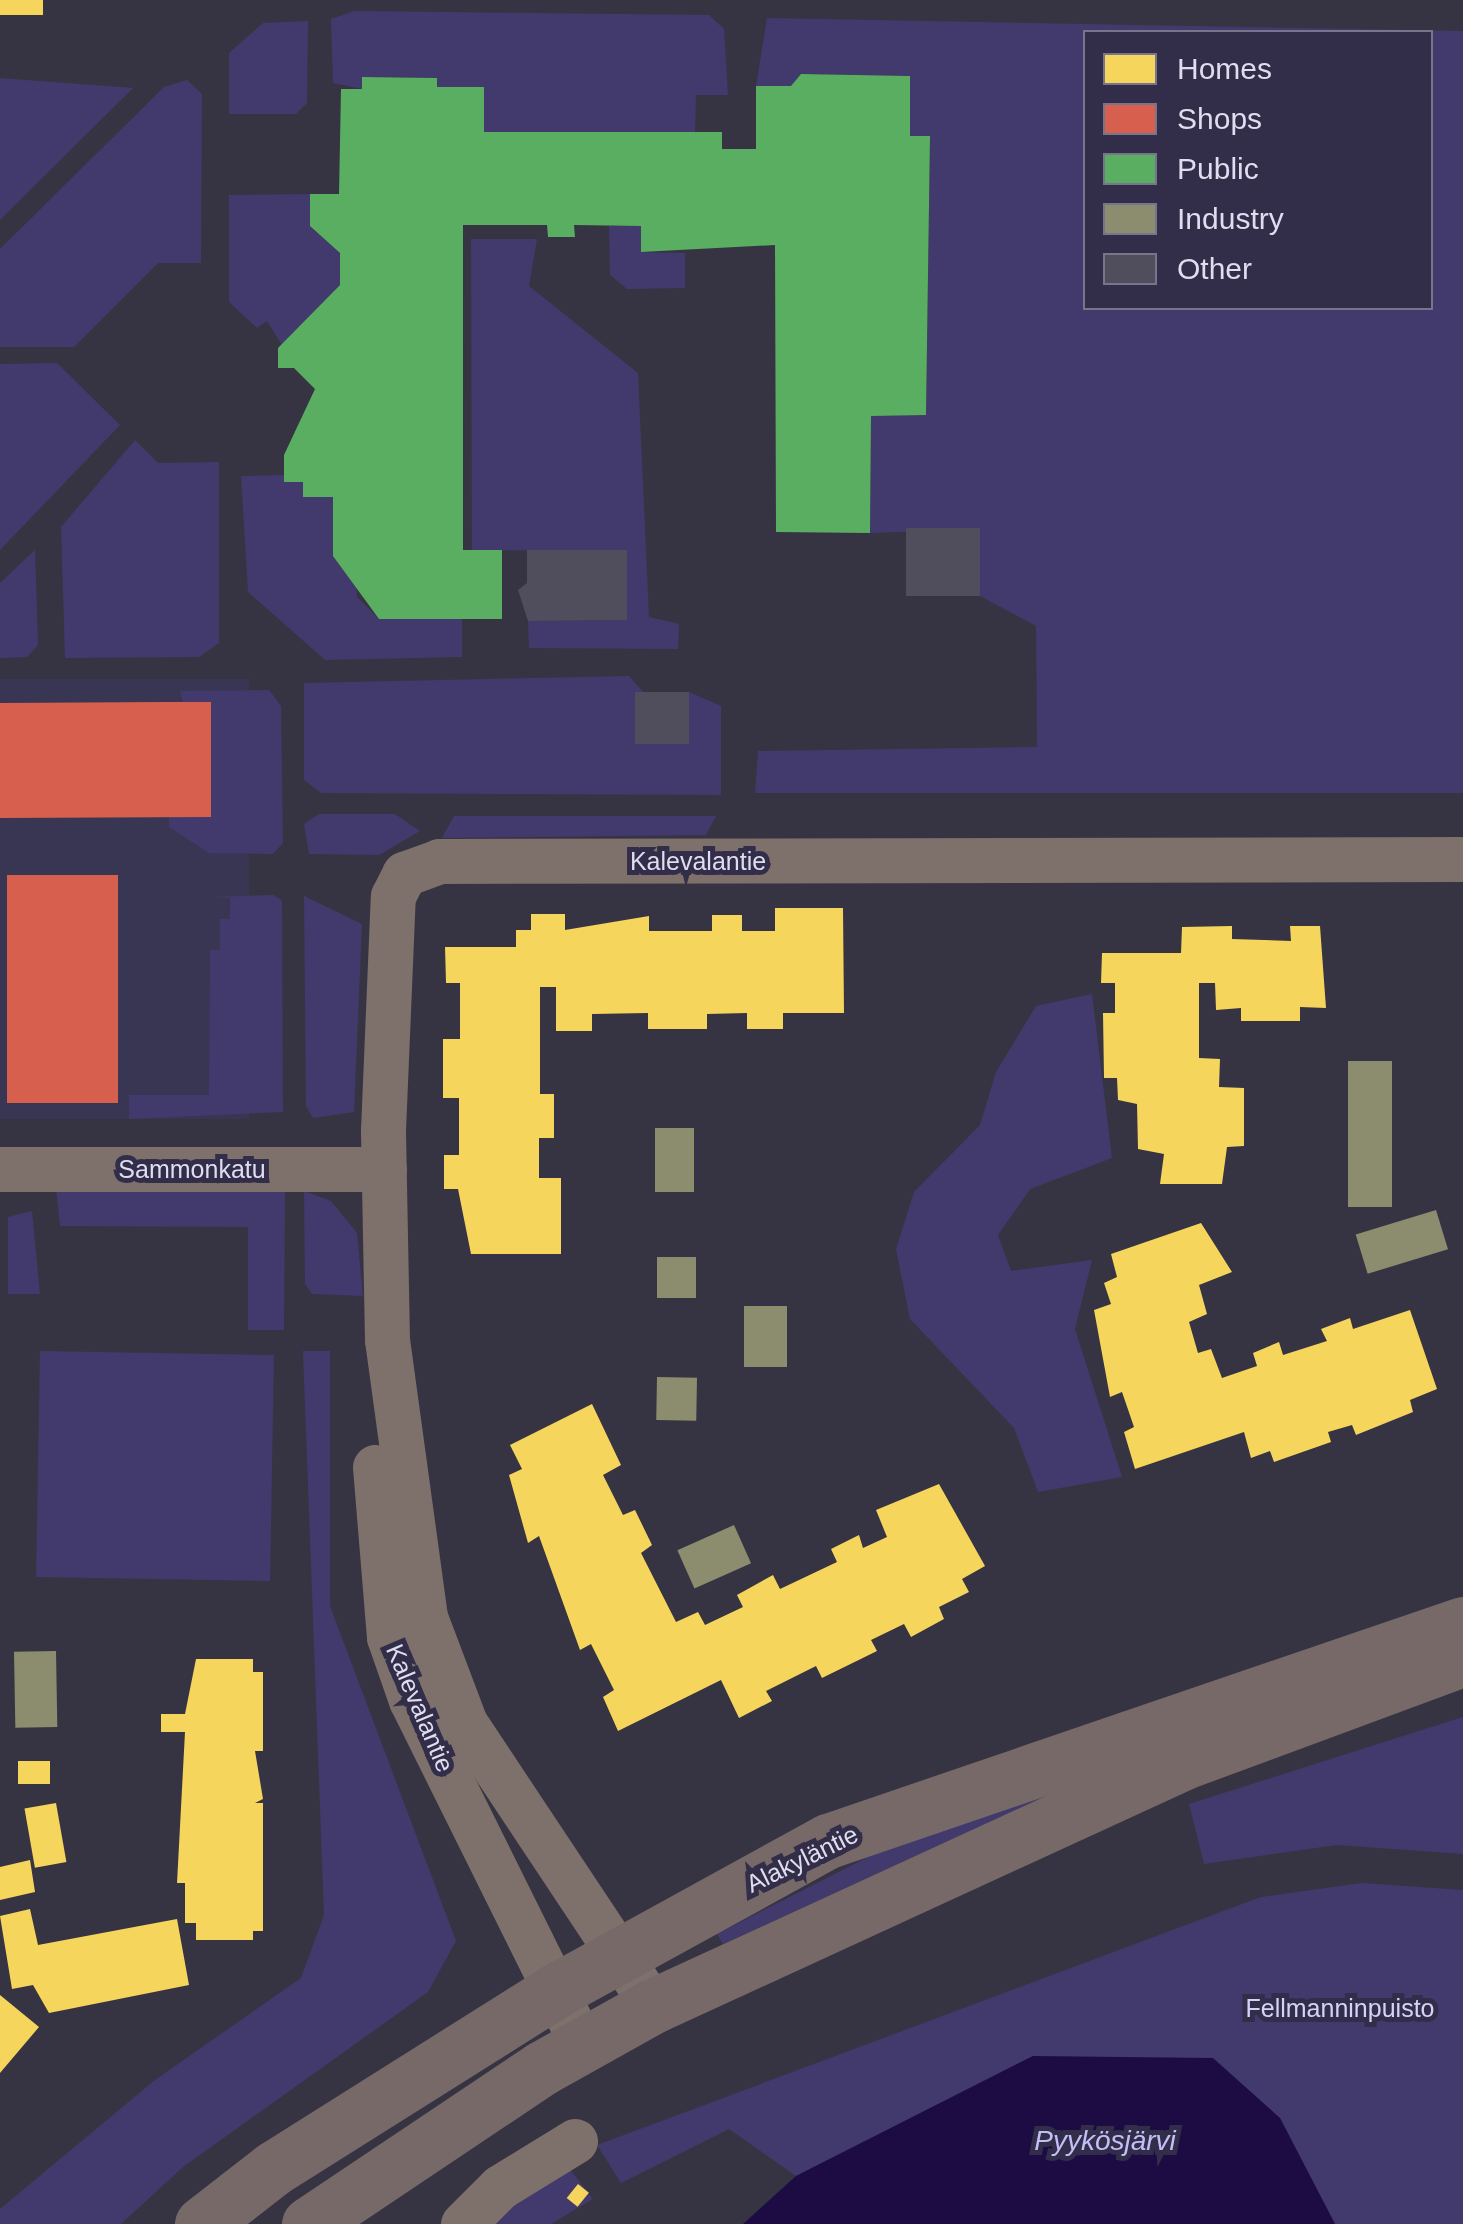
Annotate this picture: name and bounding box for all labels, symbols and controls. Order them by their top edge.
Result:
legend [1083,30,1433,310]
text: Homes [1177,52,1272,85]
text: Shops [1177,102,1262,135]
text: Public [1177,152,1259,185]
text: Industry [1177,202,1284,235]
text: Other [1177,252,1252,285]
street label: Kalevalantie [630,846,766,876]
street label: Sammonkatu [118,1154,266,1184]
street label: Kalevalantie [380,1639,460,1777]
street label: Alakyläntie [741,1819,863,1899]
park label: Fellmanninpuisto [1246,1993,1434,2023]
water label: Pyykösjärvi [1034,2124,1176,2158]

